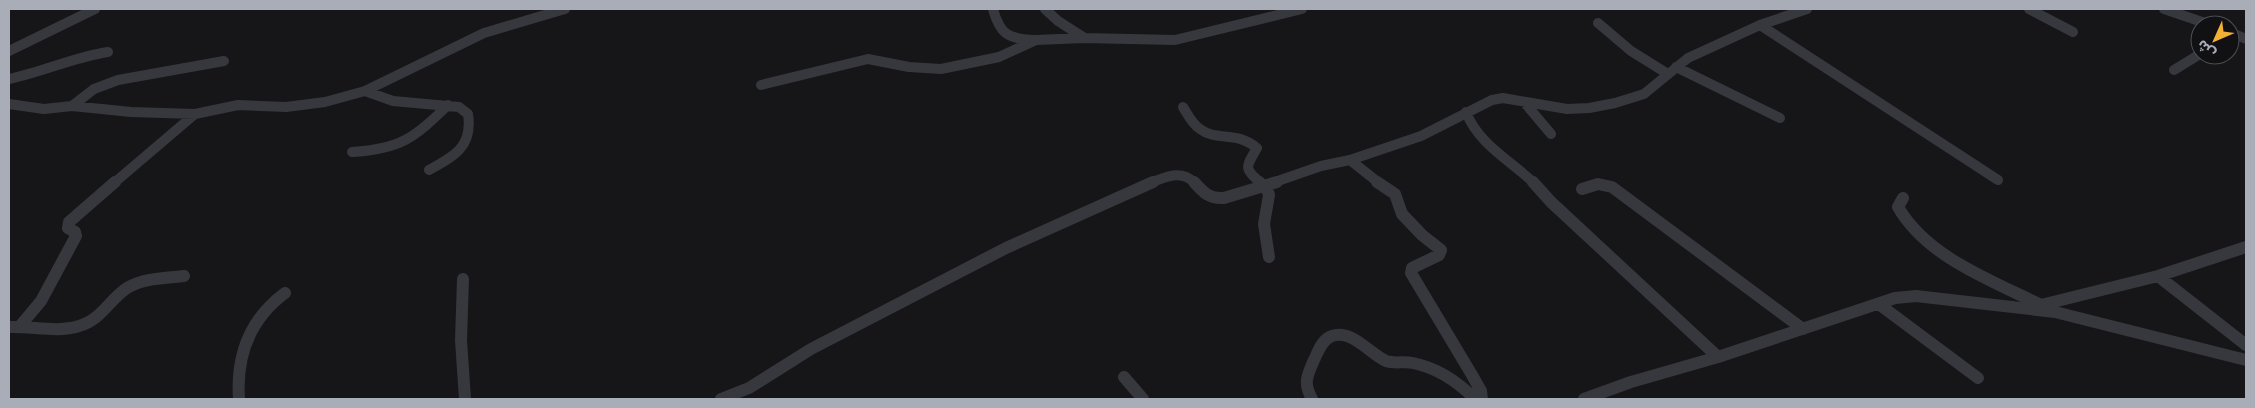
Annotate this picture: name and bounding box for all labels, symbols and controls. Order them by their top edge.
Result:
north arrow [2190,15,2240,65]
text: ش [2193,37,2218,62]

